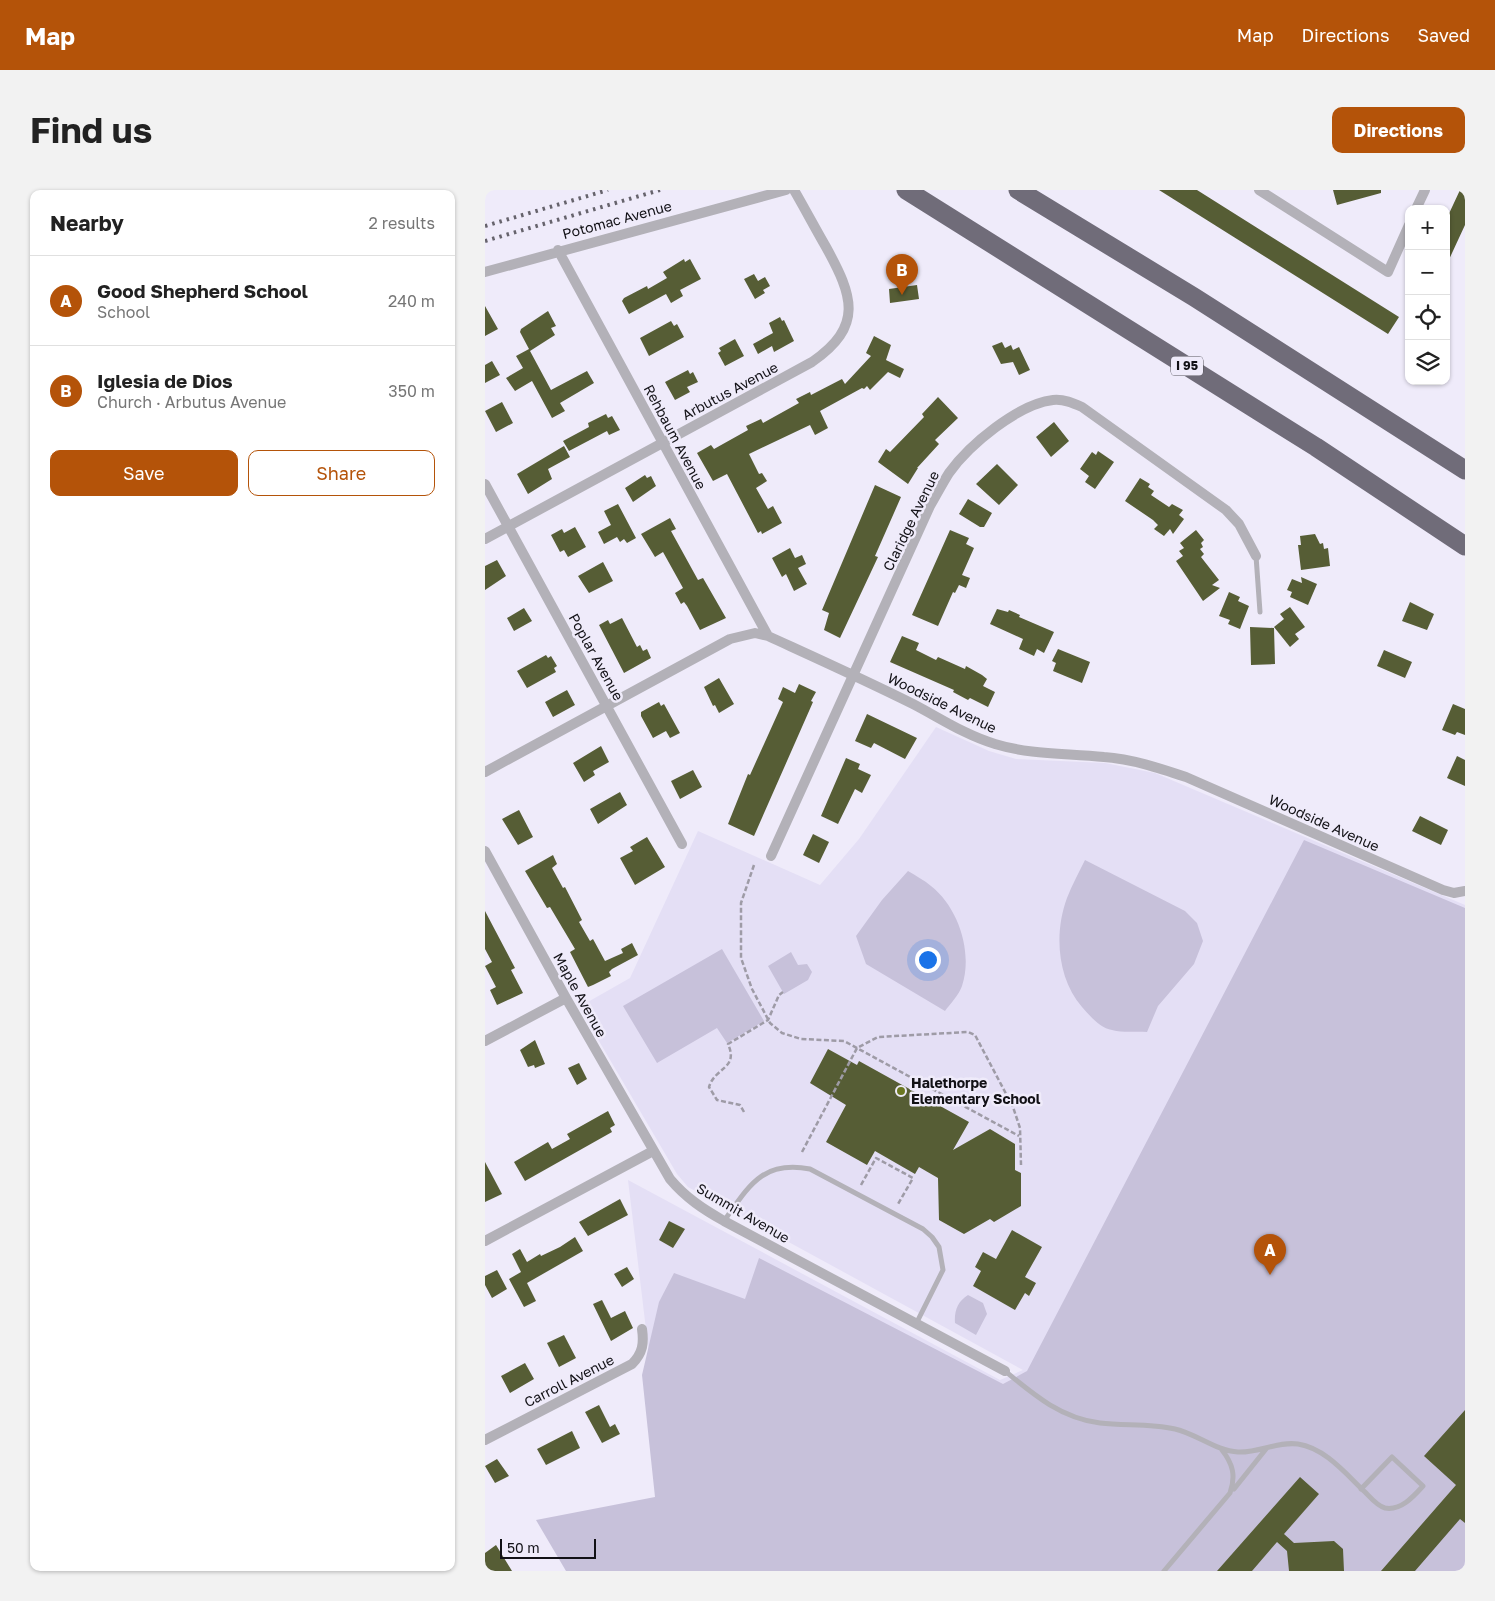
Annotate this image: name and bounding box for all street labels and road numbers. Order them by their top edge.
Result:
street label: Potomac Avenue [560,197,673,242]
road number: I 95 [1171,357,1203,376]
street label: Arbutus Avenue [679,358,781,423]
street label: Rehbaum Avenue [641,381,710,492]
street label: Claridge Avenue [879,468,942,574]
street label: Poplar Avenue [566,610,627,703]
street label: Woodside Avenue [885,669,999,736]
street label: Woodside Avenue [1266,791,1382,855]
street label: Maple Avenue [550,950,611,1040]
street label: Summit Avenue [694,1179,793,1246]
street label: Carroll Avenue [521,1351,617,1410]

